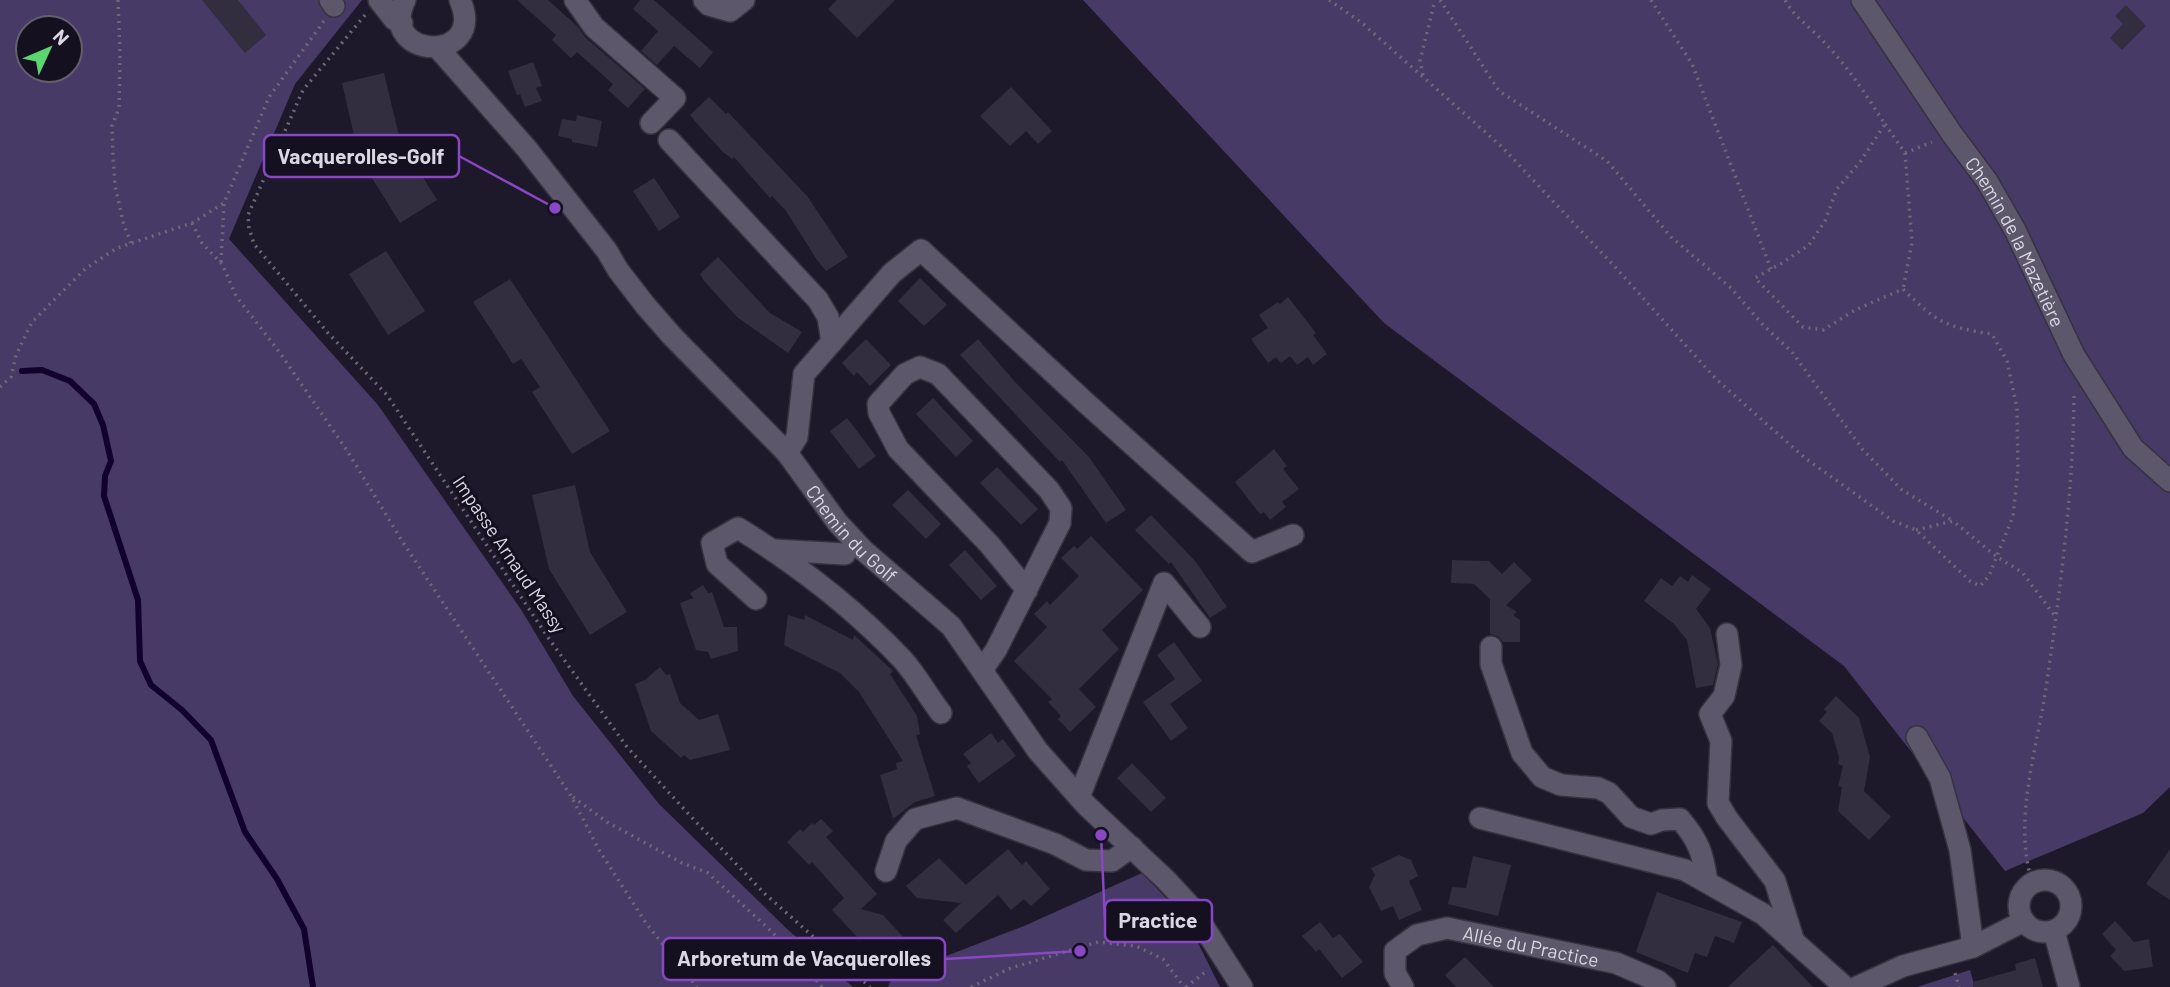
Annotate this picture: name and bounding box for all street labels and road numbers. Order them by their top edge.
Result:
street label: Chemin de la Mazetière [1961,152,2070,330]
street label: Impasse Arnaud Massy [449,471,571,637]
street label: Chemin du Golf [802,480,902,586]
street label: Allée du Practice [1461,920,1601,971]

